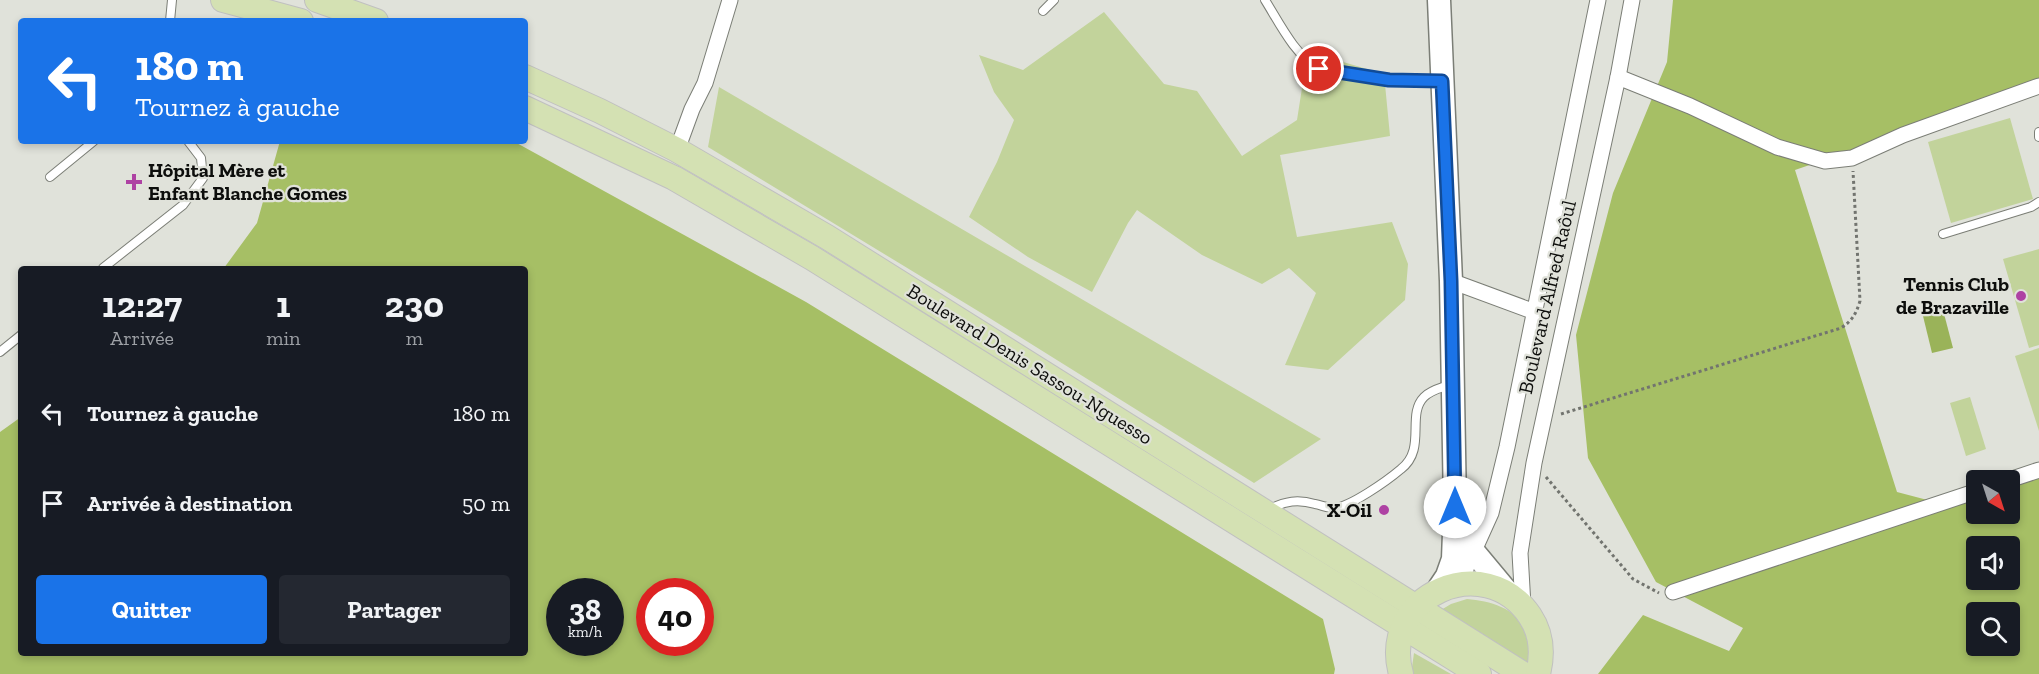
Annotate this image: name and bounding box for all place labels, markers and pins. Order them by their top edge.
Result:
pin [1293,43,1344,94]
place label: Hôpital Mère et Enfant Blanche Gomes [148,158,347,205]
marker: Hôpital Mère et Enfant Blanche Gomes [125,173,143,191]
place label: Tennis Club de Brazaville [1896,272,2009,319]
marker: Tennis Club de Brazaville [2014,289,2028,303]
place label: X-Oil [1327,498,1372,522]
marker: X-Oil [1377,503,1391,517]

